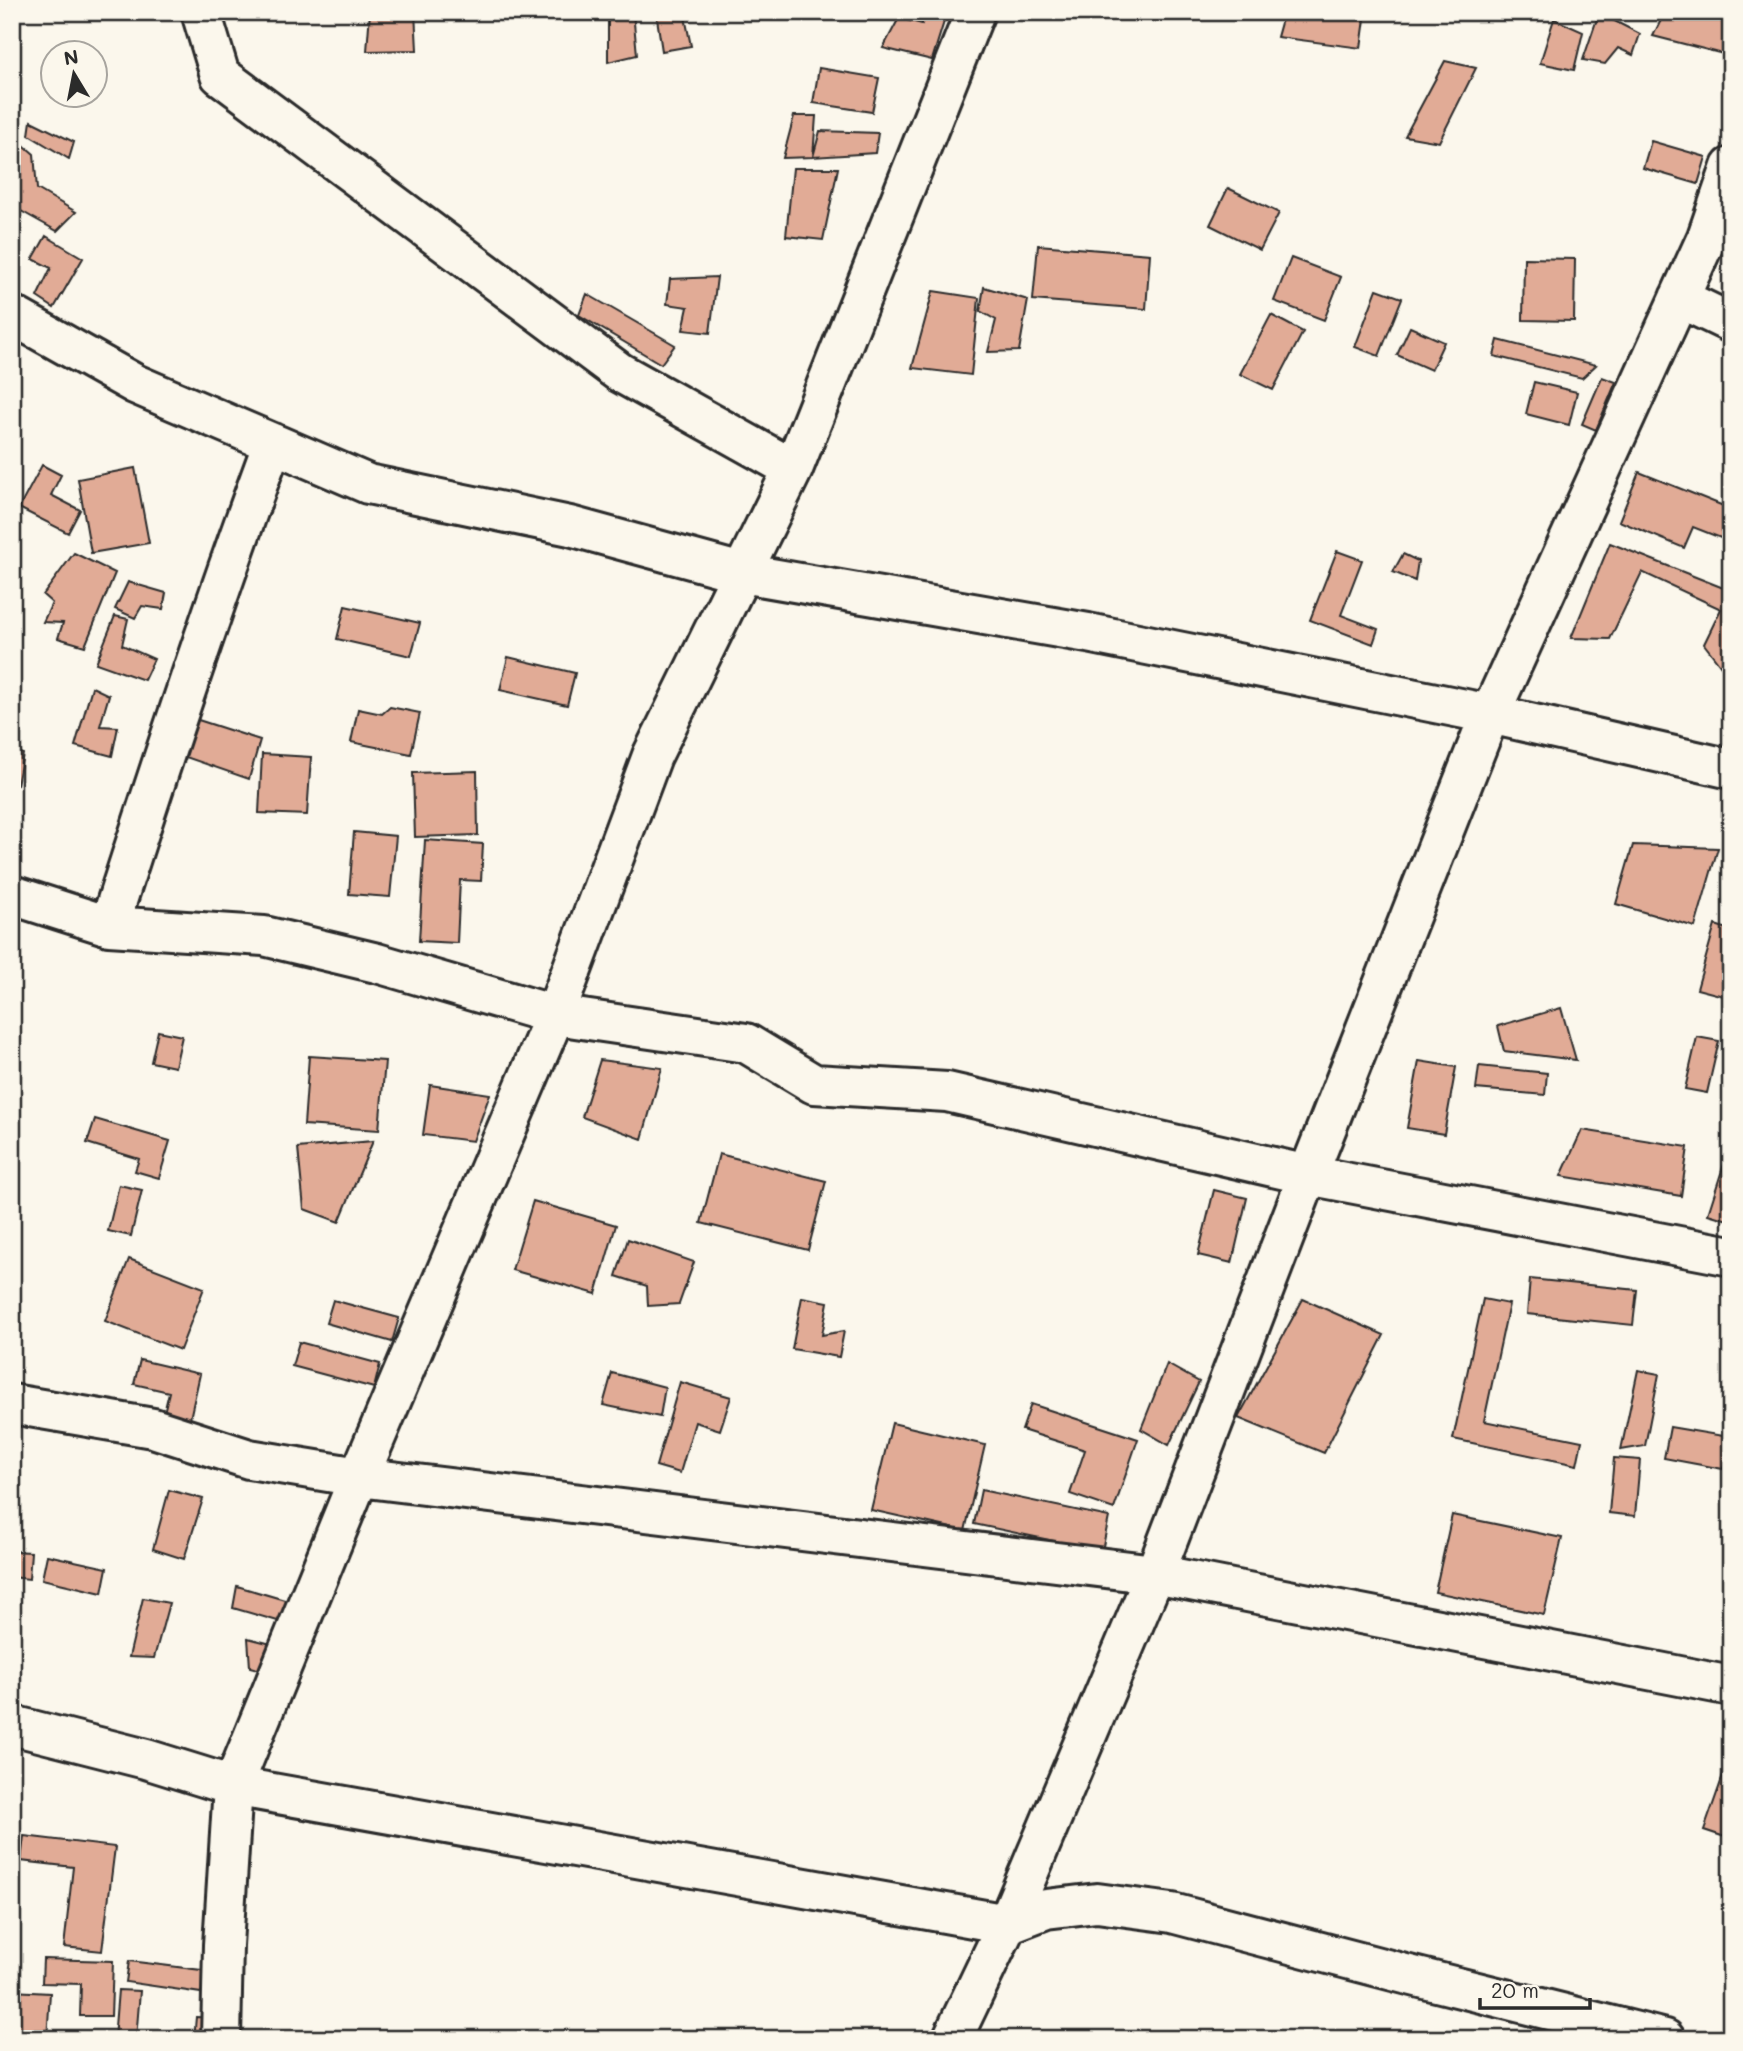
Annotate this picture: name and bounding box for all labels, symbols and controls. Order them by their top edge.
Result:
north arrow [38,38,108,108]
text: N [62,43,80,70]
scale bar [1480,1967,1591,2011]
text: 20 m [1491,1976,1539,2003]

